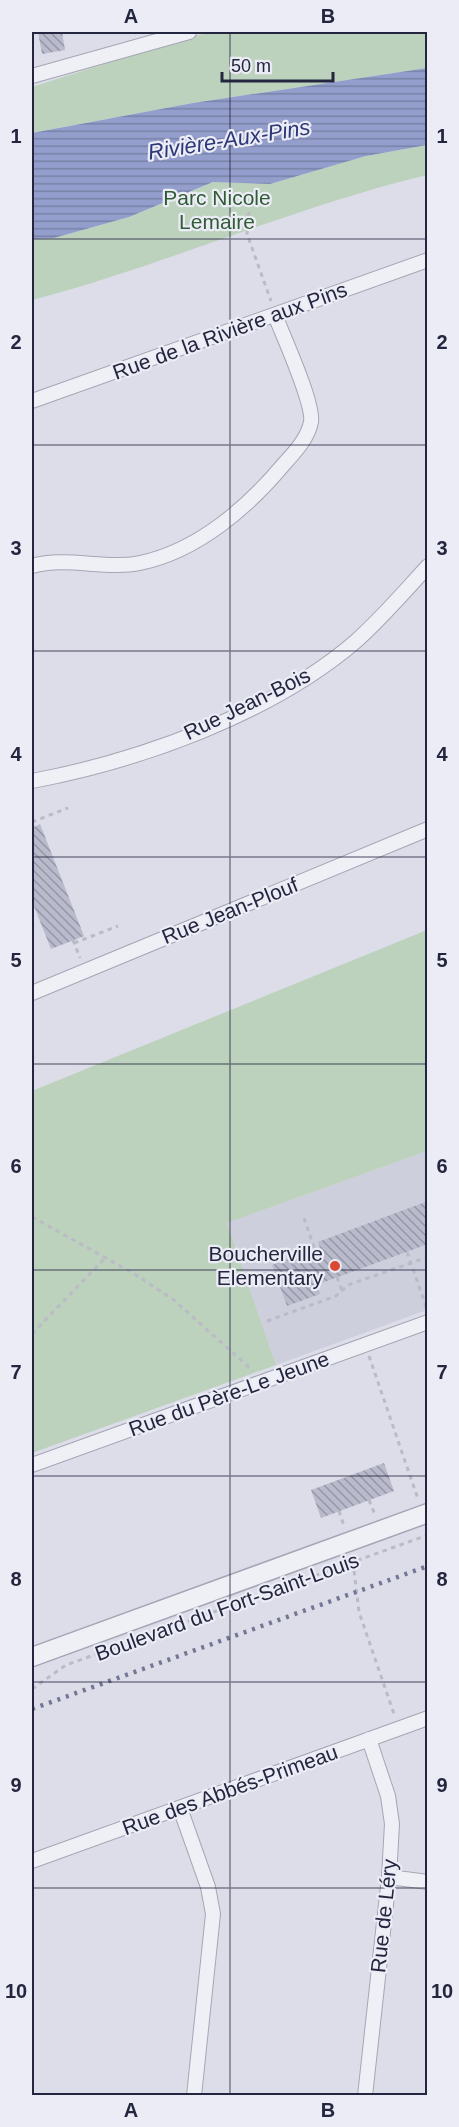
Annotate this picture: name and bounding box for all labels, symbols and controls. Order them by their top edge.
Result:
text: A [124,5,138,27]
text: B [321,5,335,27]
scale bar [222,45,333,83]
text: 50 m [231,56,271,76]
water label: Rivière-Aux-Pins [146,114,312,165]
text: 1 [10,125,22,147]
text: 1 [436,125,448,147]
park label: Parc Nicole Lemaire [163,186,271,233]
street label: Rue de la Rivière aux Pins [110,277,350,384]
text: 2 [10,331,22,353]
text: 2 [436,331,448,353]
text: 3 [10,537,22,559]
text: 3 [436,537,448,559]
street label: Rue Jean-Bois [180,663,314,744]
text: 4 [10,743,22,765]
text: 4 [436,743,448,765]
street label: Rue Jean-Plouf [158,873,301,948]
text: 5 [10,949,22,971]
text: 5 [436,949,448,971]
text: 6 [10,1155,22,1177]
text: 6 [436,1155,448,1177]
place label: Boucherville Elementary [209,1242,323,1289]
marker: Boucherville Elementary [328,1259,342,1273]
street label: Rue du Père-Le Jeune [126,1347,332,1440]
text: 7 [10,1361,22,1383]
text: 7 [436,1361,448,1383]
street label: Boulevard du Fort-Saint-Louis [92,1548,362,1665]
text: 8 [10,1568,22,1590]
text: 8 [436,1568,448,1590]
street label: Rue des Abbés-Primeau [119,1740,341,1839]
text: 9 [10,1774,22,1796]
text: 9 [436,1774,448,1796]
street label: Rue de Léry [366,1857,401,1974]
text: 10 [5,1980,27,2002]
text: 10 [431,1980,453,2002]
text: A [124,2099,138,2121]
text: B [321,2099,335,2121]

